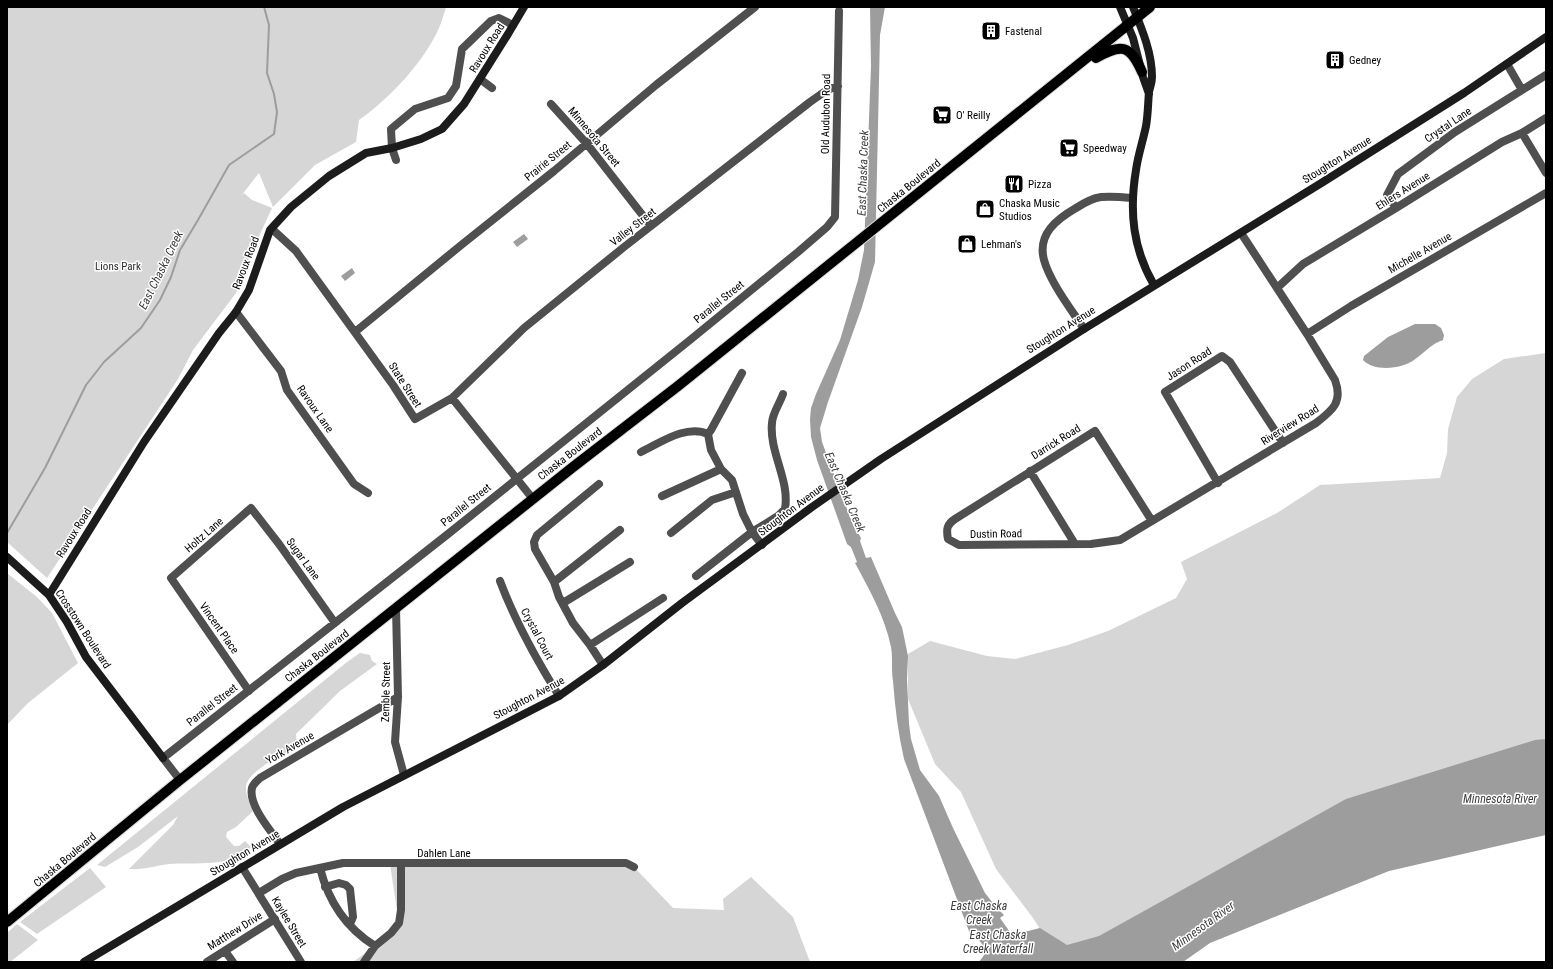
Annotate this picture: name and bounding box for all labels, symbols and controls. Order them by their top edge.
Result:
building icon: Fastenal [980,20,1002,42]
street label: Ravoux Road [467,21,507,75]
place label: Fastenal [1005,25,1042,38]
building icon: Gedney [1324,49,1346,71]
place label: Gedney [1349,54,1382,67]
street label: Old Audubon Road [819,74,833,154]
street label: Minnesota Street [565,104,623,170]
supermarket icon: O' Reilly [931,104,953,126]
street label: Crystal Lane [1422,105,1474,145]
place label: O' Reilly [956,109,991,122]
water label: East Chaska Creek [855,129,872,216]
street label: Stoughton Avenue [1300,134,1374,186]
supermarket icon: Speedway [1058,137,1080,159]
street label: Prairie Street [522,138,574,184]
place label: Speedway [1083,142,1127,155]
street label: Chaska Boulevard [875,157,943,215]
street label: Ehlers Avenue [1374,169,1432,213]
restaurant icon: Pizza [1003,173,1025,195]
place label: Pizza [1028,178,1052,191]
place label: Chaska Music Studios [999,197,1060,223]
shop icon: Chaska Music Studios [974,198,996,220]
street label: Valley Street [608,205,658,249]
water label: East Chaska Creek [136,228,186,312]
street label: Michelle Avenue [1386,230,1454,276]
shop icon: Lehman's [956,233,978,255]
street label: Ravoux Road [230,235,262,291]
place label: Lehman's [981,238,1022,251]
park label: Lions Park [95,260,141,273]
street label: Parallel Street [691,278,747,326]
street label: Stoughton Avenue [1024,304,1098,356]
street label: Jason Road [1164,345,1214,383]
street label: State Street [386,360,424,410]
street label: Ravoux Lane [294,383,336,435]
street label: Riverview Road [1259,402,1321,448]
street label: Darrick Road [1029,422,1083,462]
street label: Chaska Boulevard [535,425,605,483]
water label: East Chaska Creek [822,450,868,535]
street label: Parallel Street [438,481,494,529]
street label: Stoughton Avenue [756,481,826,539]
street label: Ravoux Road [54,506,94,560]
street label: Holtz Lane [182,515,226,555]
street label: Dustin Road [970,527,1022,541]
street label: Sugar Lane [283,536,323,582]
street label: Crosstown Boulevard [53,587,113,671]
street label: Vincent Place [197,600,241,656]
street label: Crystal Court [518,606,556,662]
street label: Chaska Boulevard [282,627,352,685]
street label: Zemble Street [379,662,393,722]
street label: Stoughton Avenue [491,674,567,722]
street label: Parallel Street [184,681,240,729]
street label: York Avenue [264,729,316,767]
water label: Minnesota River [1463,792,1537,806]
street label: Stoughton Avenue [208,827,282,879]
street label: Chaska Boulevard [31,830,99,890]
street label: Dahlen Lane [417,847,471,860]
street label: Kaylee Street [269,894,309,950]
water label: Minnesota River [1169,898,1237,953]
water label: East Chaska Creek [951,899,1007,927]
street label: Matthew Drive [205,909,265,953]
water label: East Chaska Creek Waterfall [963,928,1033,956]

